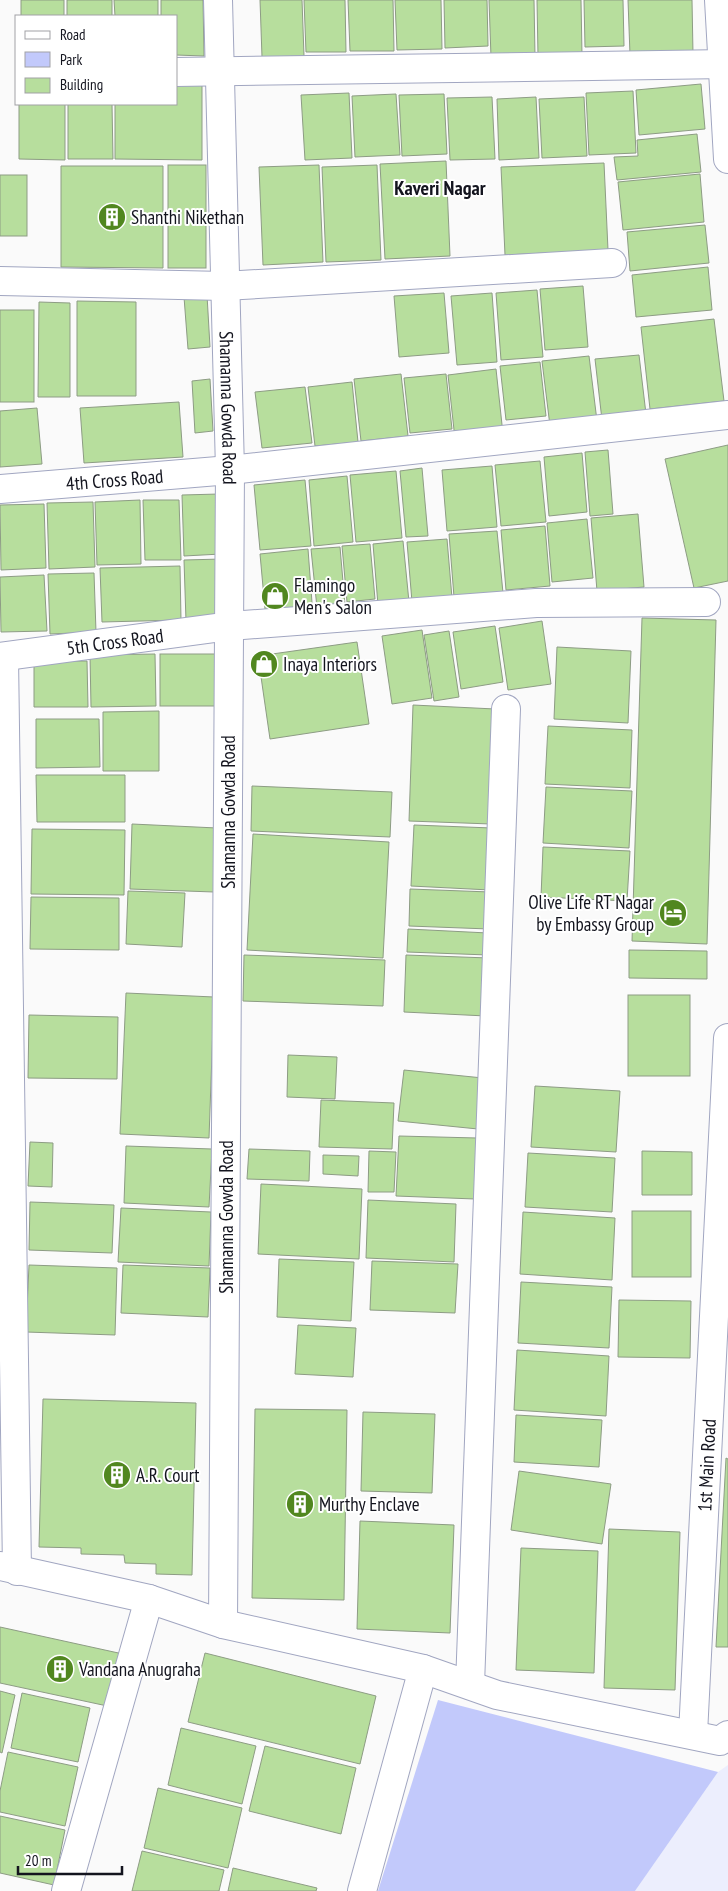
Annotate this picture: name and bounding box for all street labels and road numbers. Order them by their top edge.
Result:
street label: Shamanna Gowda Road [214,331,242,485]
street label: 4th Cross Road [65,464,164,496]
street label: 5th Cross Road [65,623,165,660]
street label: Shamanna Gowda Road [216,735,240,889]
street label: Shamanna Gowda Road [214,1140,238,1294]
street label: 1st Main Road [692,1418,721,1512]

